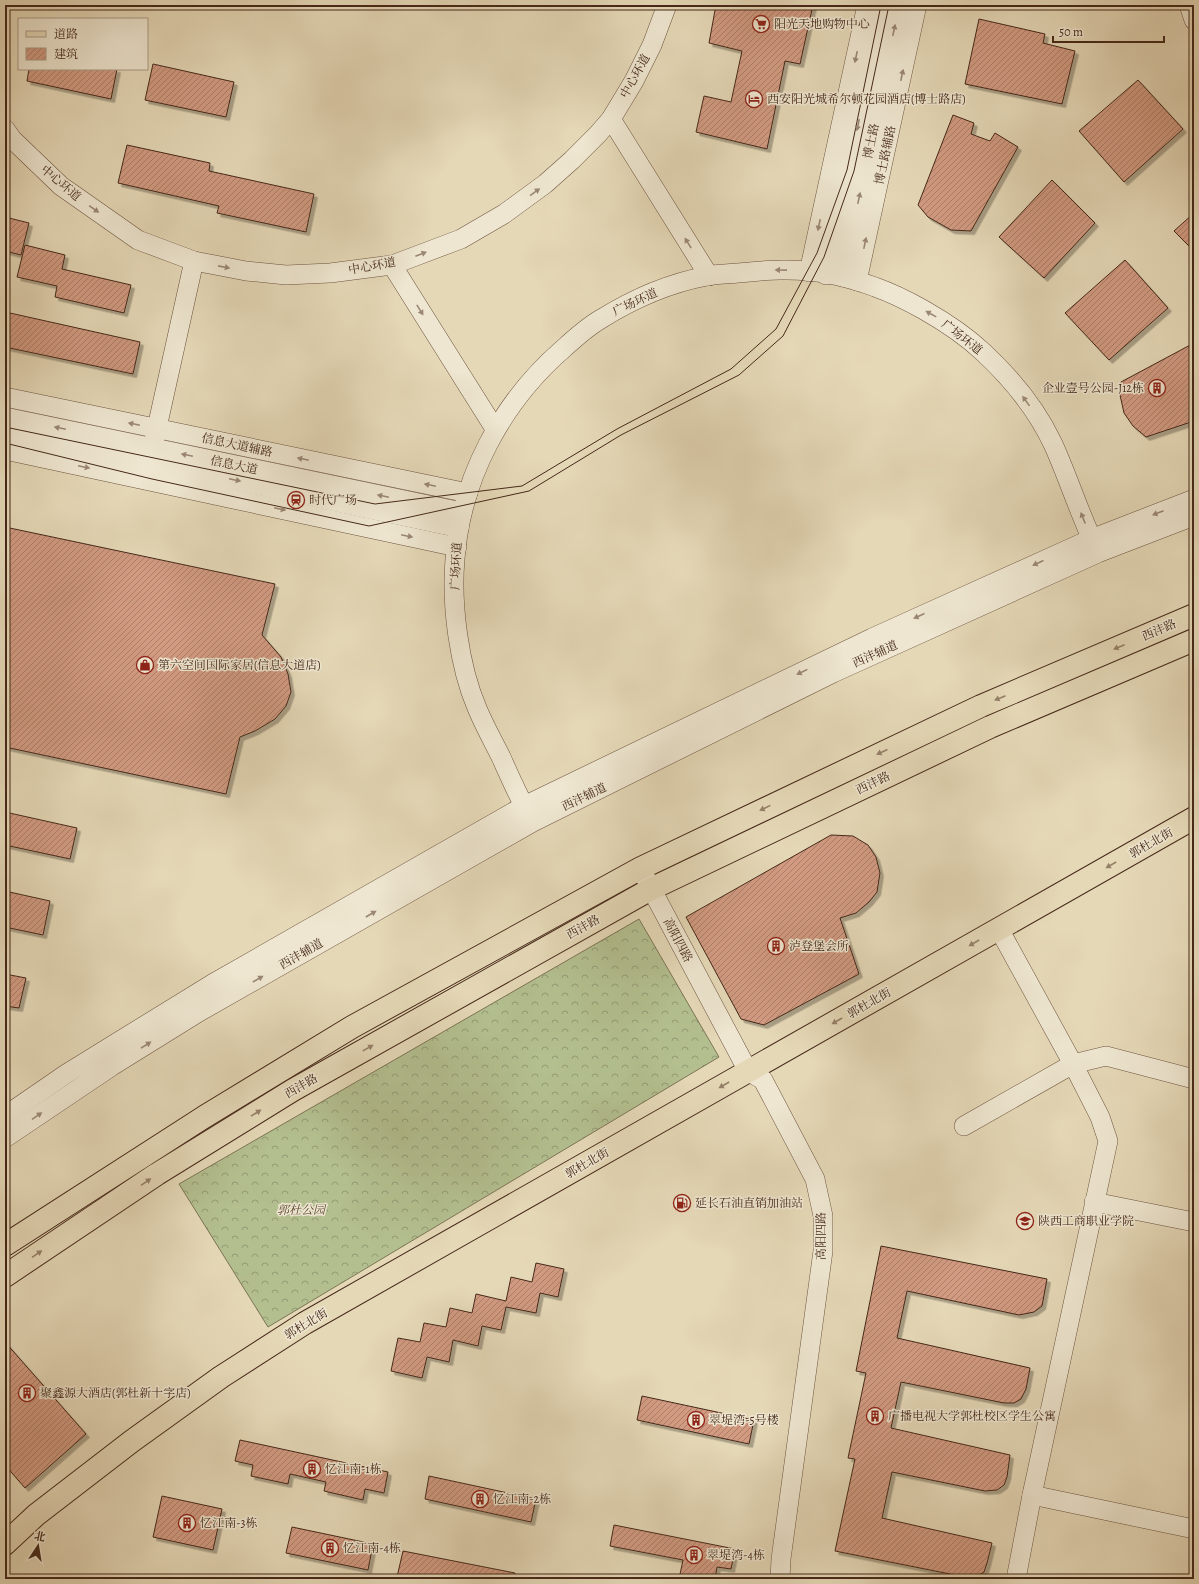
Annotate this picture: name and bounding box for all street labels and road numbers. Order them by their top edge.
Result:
street label: 中心环道 [616,51,654,101]
street label: 博士路 [859,122,883,160]
street label: 博士路辅路 [871,124,899,186]
street label: 中心环道 [37,161,85,205]
street label: 中心环道 [347,254,397,278]
street label: 广场环道 [610,285,660,319]
street label: 广场环道 [938,316,986,358]
street label: 信息大道辅路 [200,430,274,460]
street label: 信息大道 [209,452,259,478]
street label: 广场环道 [447,542,465,590]
street label: 西沣路 [1139,616,1179,644]
street label: 西沣辅道 [850,637,900,671]
street label: 西沣路 [853,768,893,798]
street label: 西沣辅道 [559,779,609,815]
street label: 郭杜北街 [1126,824,1177,862]
street label: 西沣路 [563,911,603,943]
street label: 高阳四路 [660,915,696,965]
street label: 西沣辅道 [276,935,326,973]
street label: 郭杜北街 [844,984,895,1022]
street label: 西沣路 [281,1070,321,1102]
street label: 郭杜北街 [562,1144,613,1182]
street label: 高阳四路 [813,1212,829,1260]
street label: 郭杜北街 [281,1304,332,1343]

